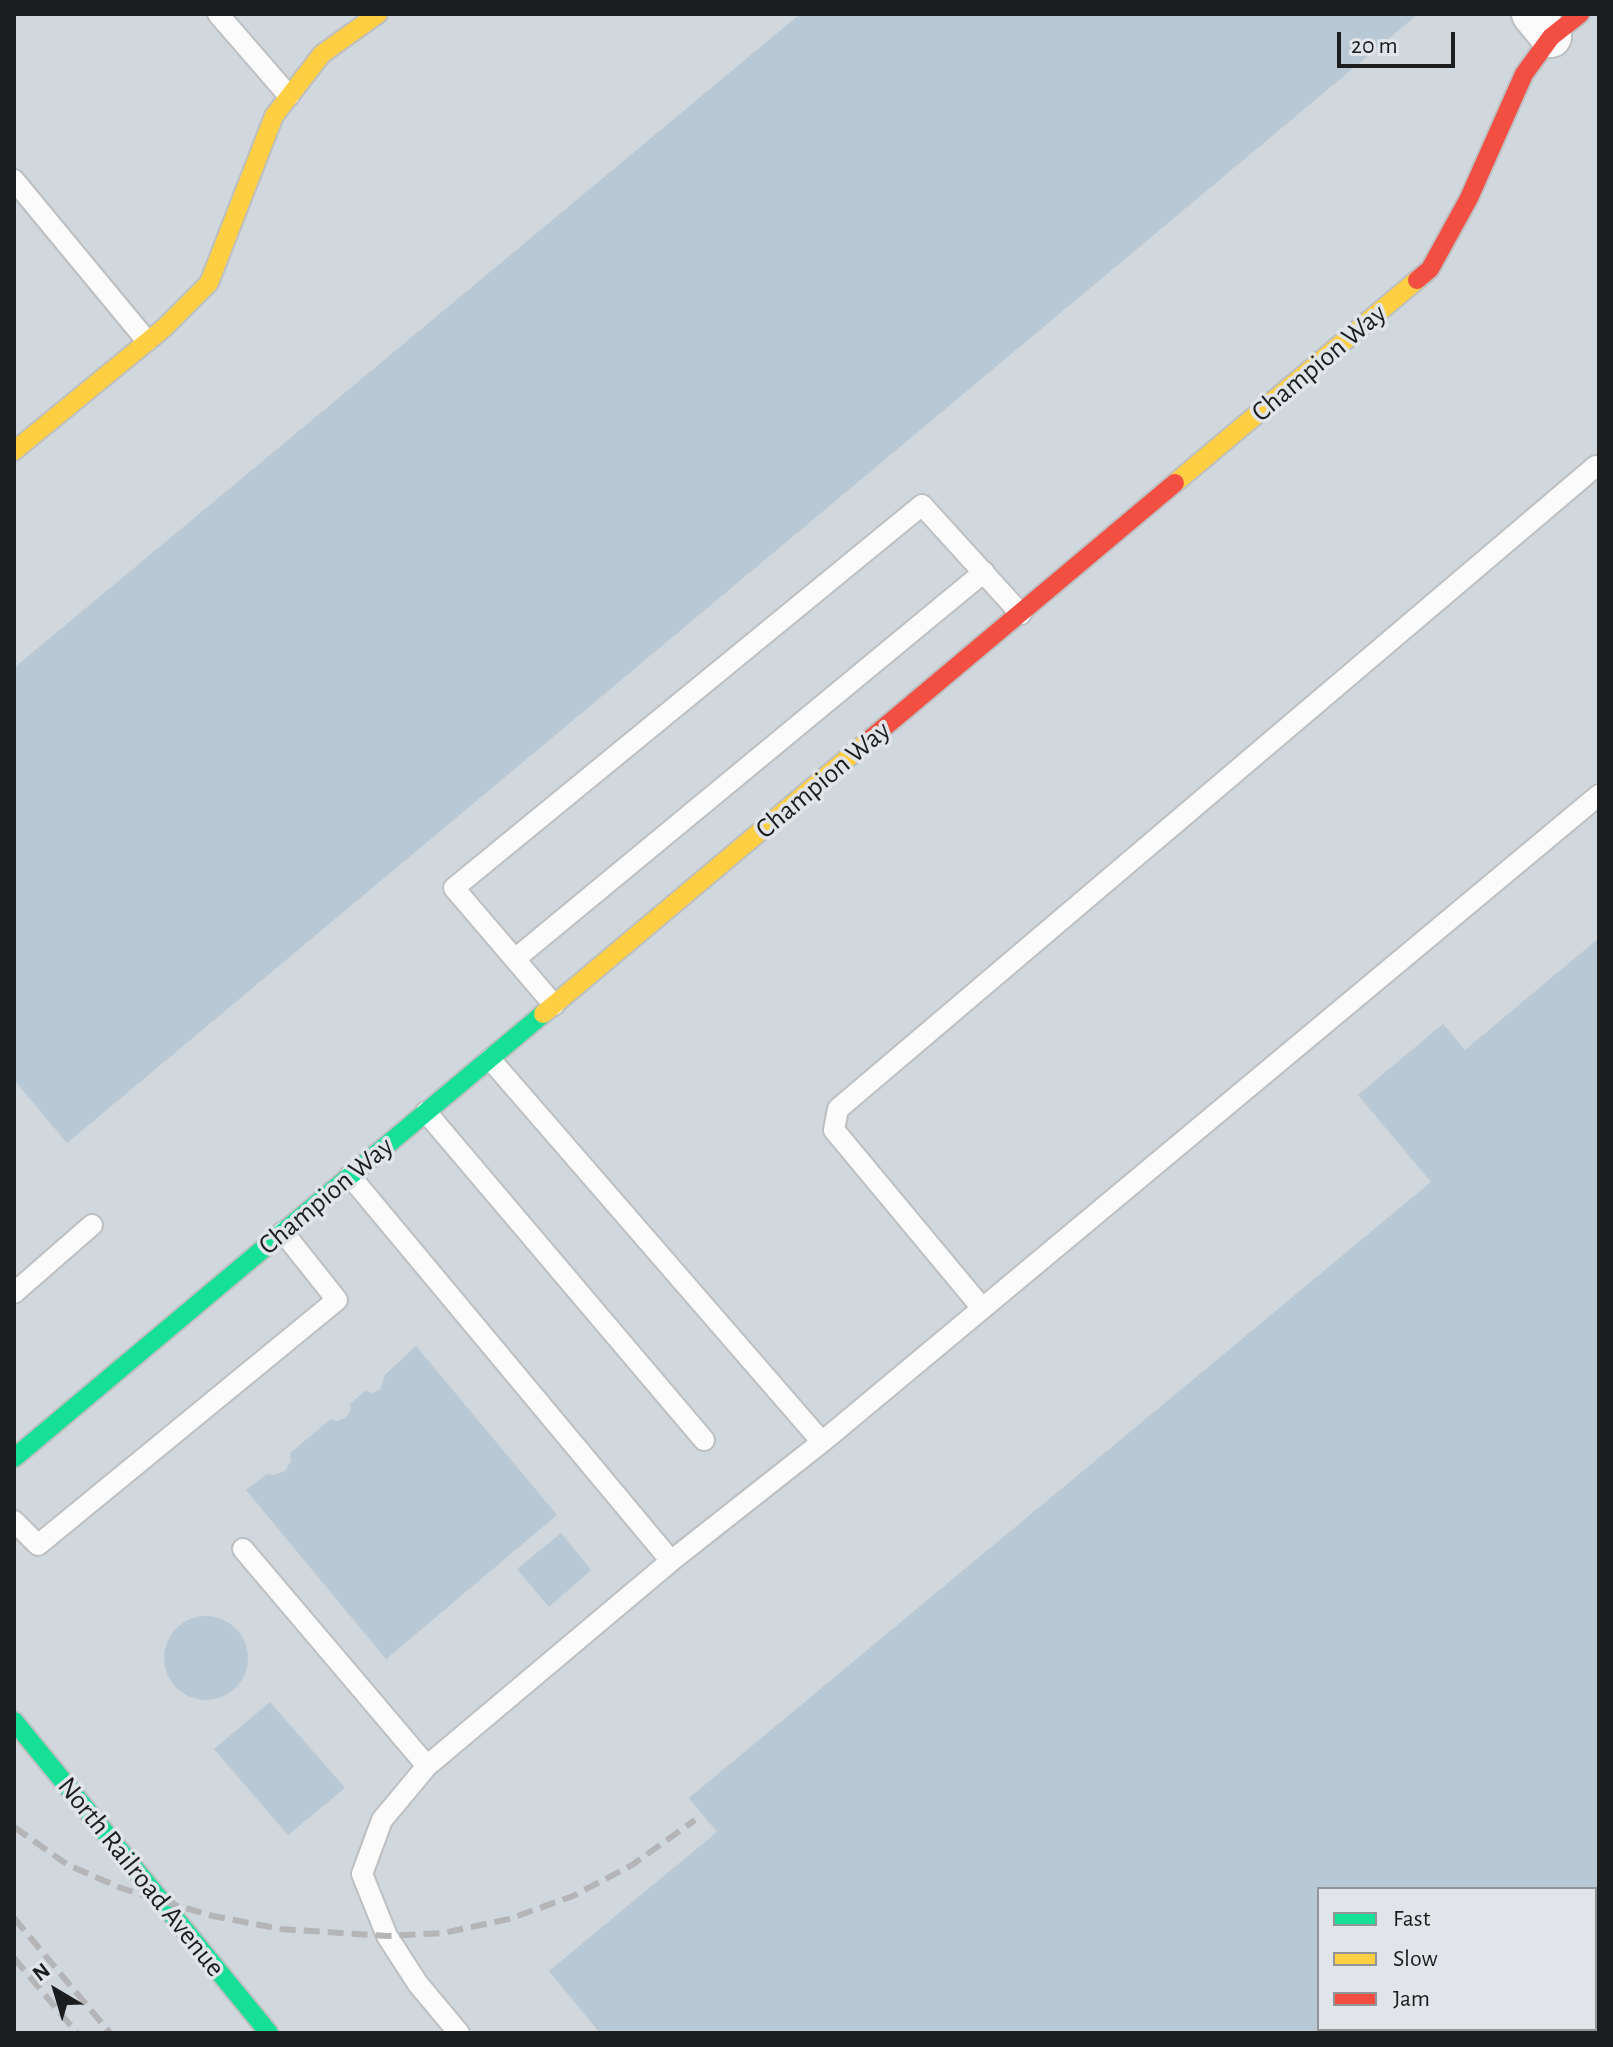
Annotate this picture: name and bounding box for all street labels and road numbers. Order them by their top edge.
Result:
street label: Champion Way [1245,297,1393,429]
street label: Champion Way [749,714,897,846]
street label: Champion Way [252,1130,400,1262]
street label: North Railroad Avenue [50,1770,232,1984]

